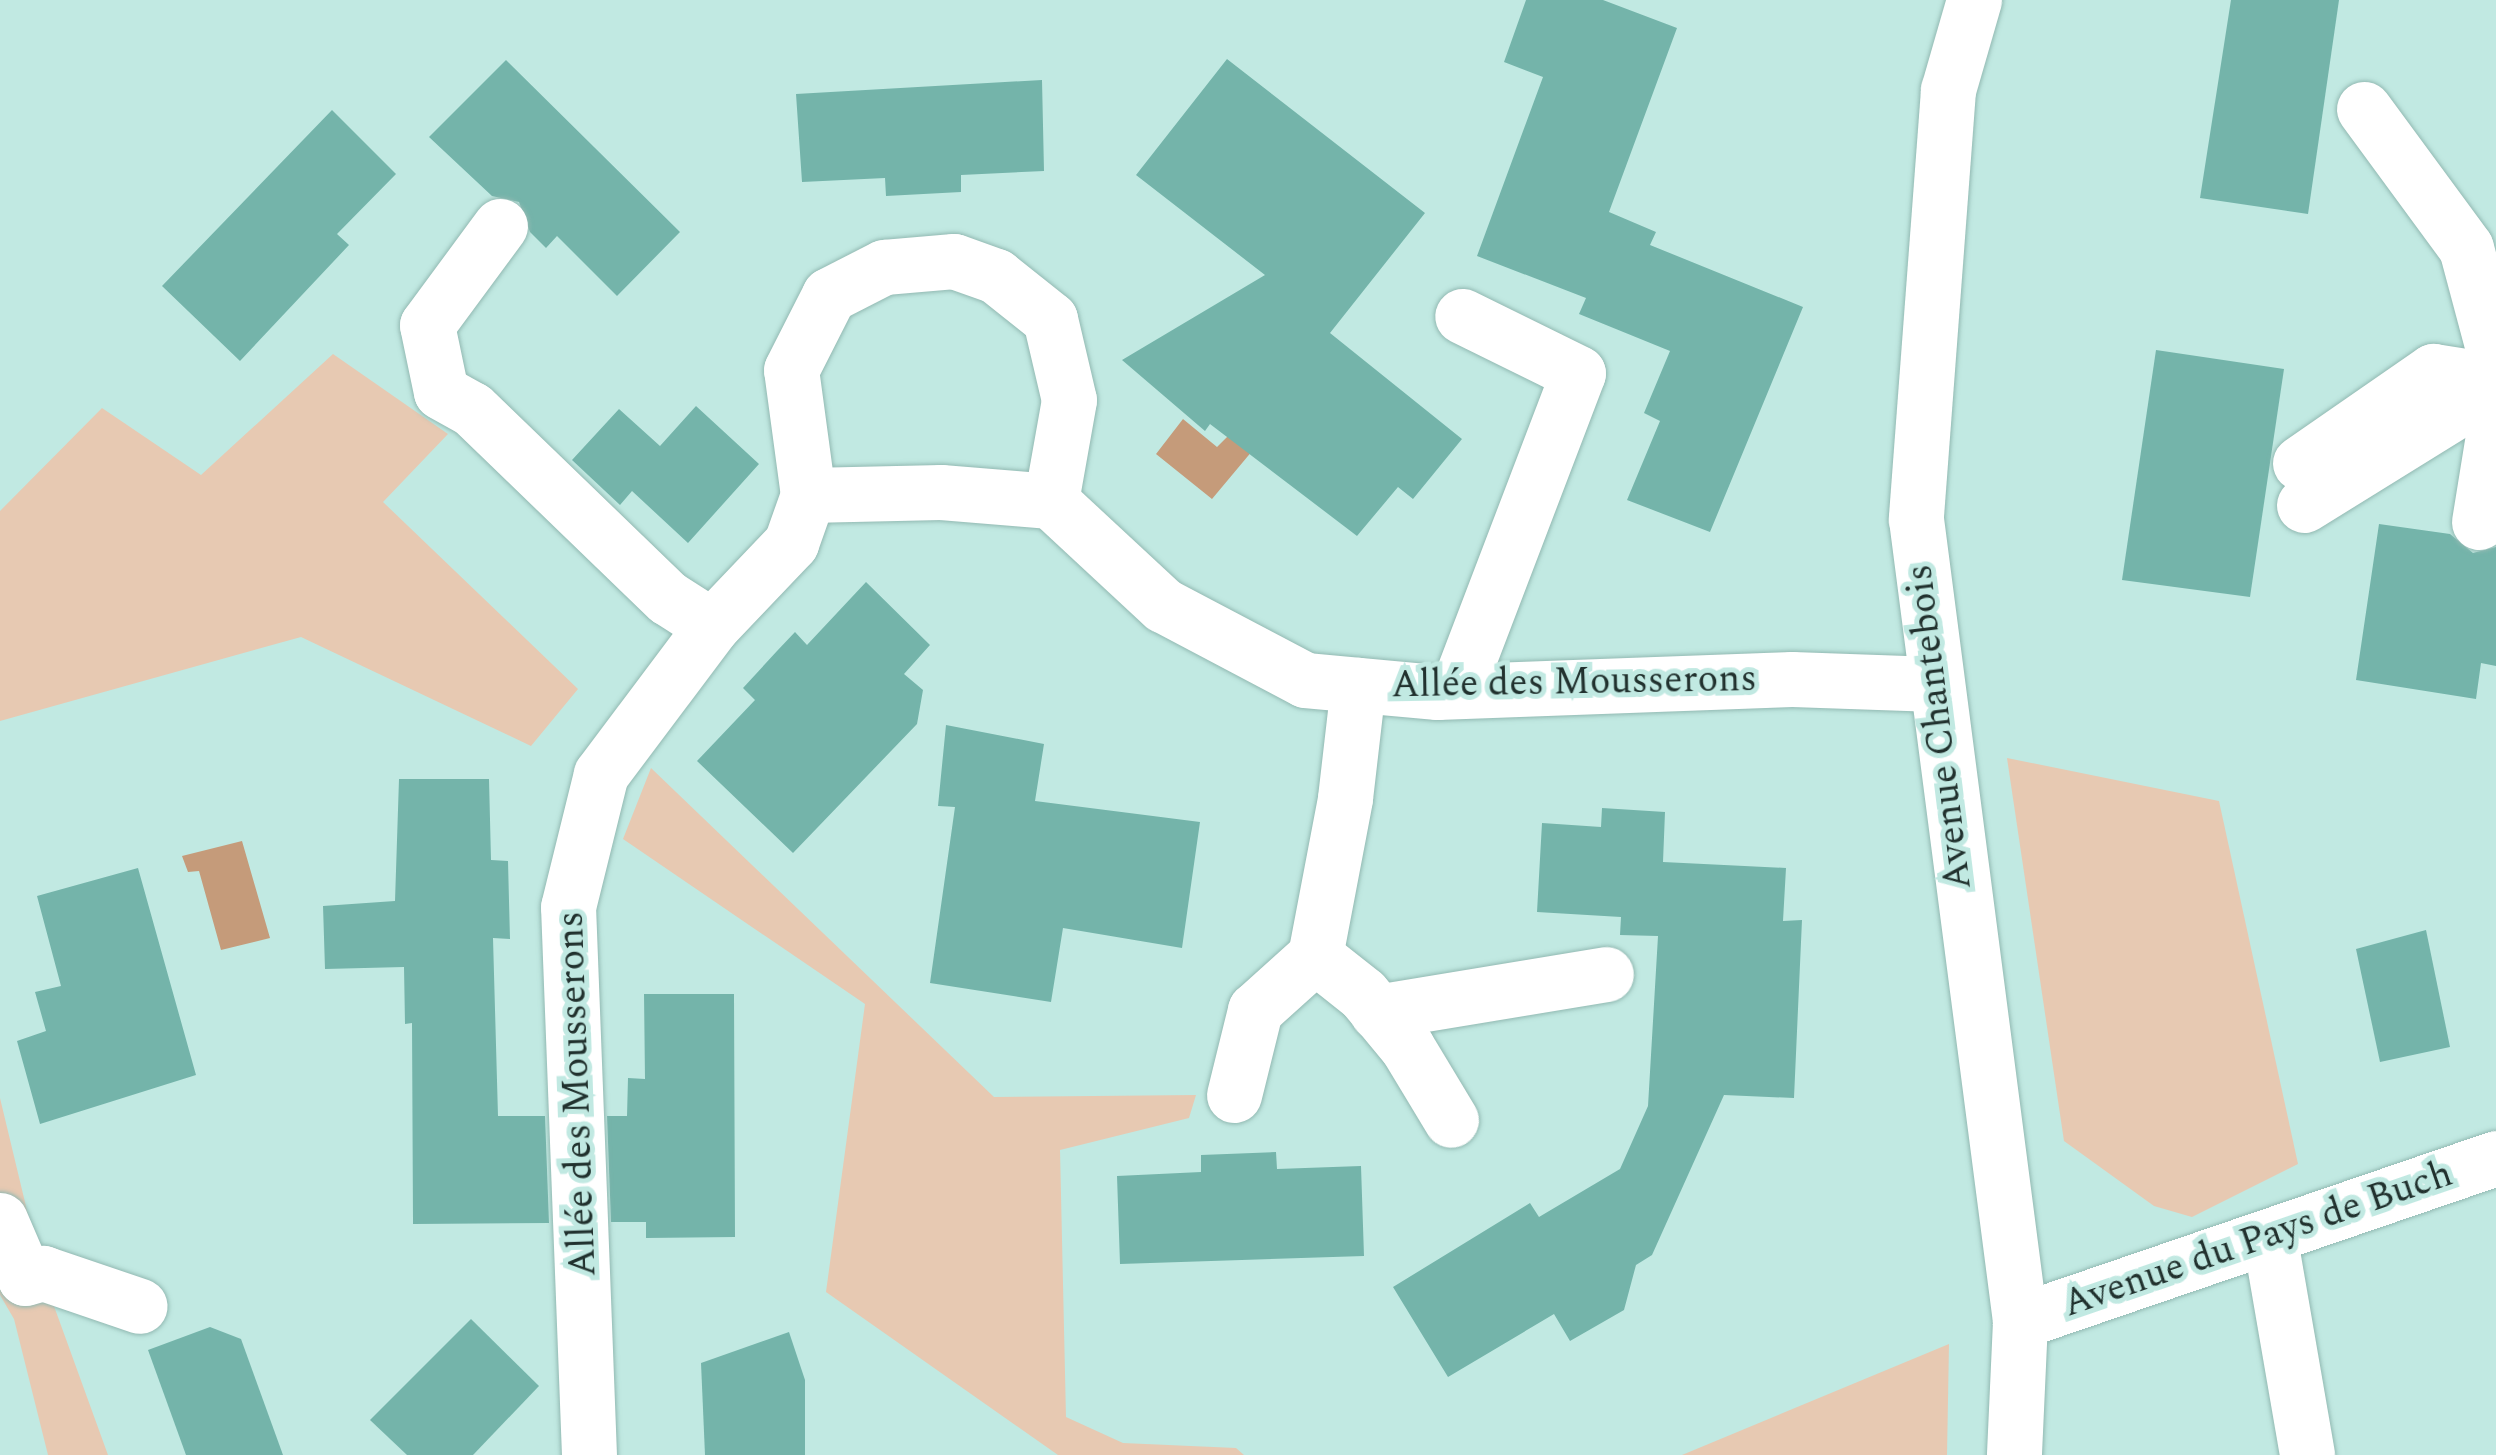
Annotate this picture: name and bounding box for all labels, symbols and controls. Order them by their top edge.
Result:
street label: Avenue Chantebois [1897,562,1983,892]
street label: Allée des Mousserons [1391,657,1757,709]
street label: Allée des Mousserons [549,911,607,1277]
street label: Avenue du Pays de Buch [2057,1152,2459,1328]

